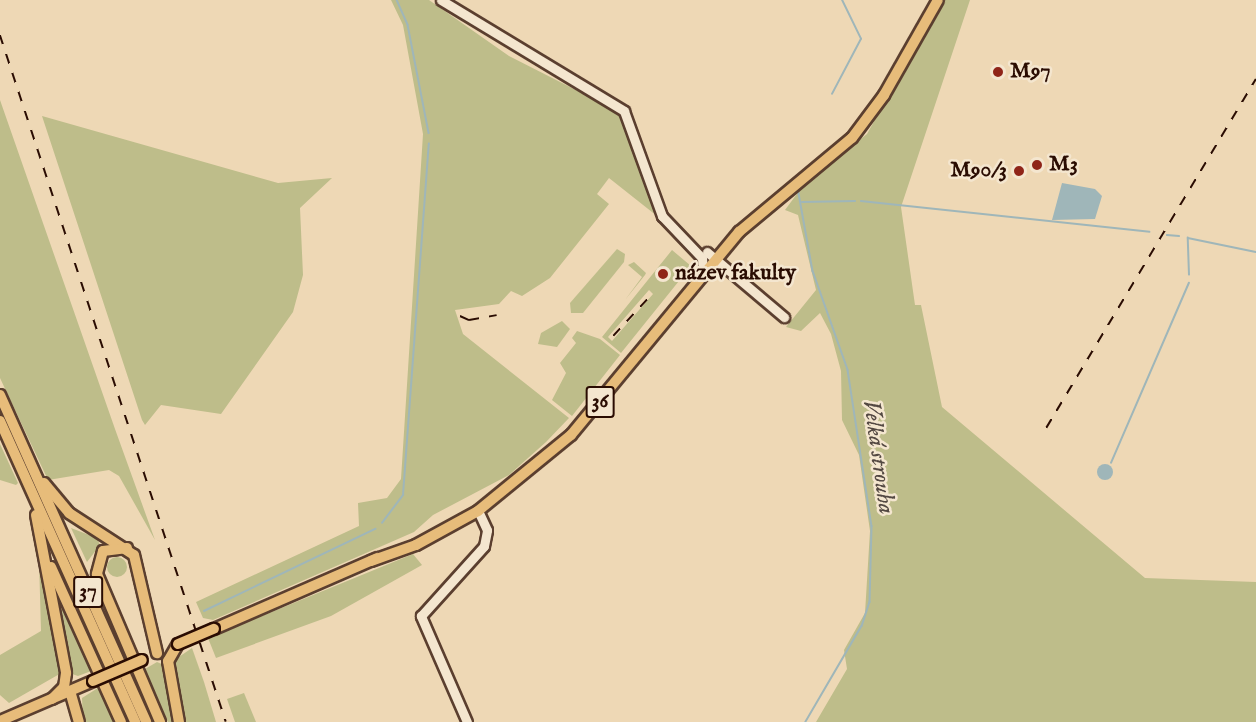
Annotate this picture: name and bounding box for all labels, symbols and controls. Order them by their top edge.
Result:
place label: M97 [1010,59,1051,85]
marker: M97 [991,65,1005,79]
place label: M3 [1049,152,1078,178]
place label: M90/3 [950,158,1007,184]
marker: M3 [1030,158,1044,172]
marker: M90/3 [1012,164,1026,178]
place label: název fakulty [675,261,796,287]
marker: název fakulty [656,267,670,281]
road number: 36 [585,384,615,420]
water label: Velká strouha [856,398,900,516]
road number: 37 [73,574,103,610]

